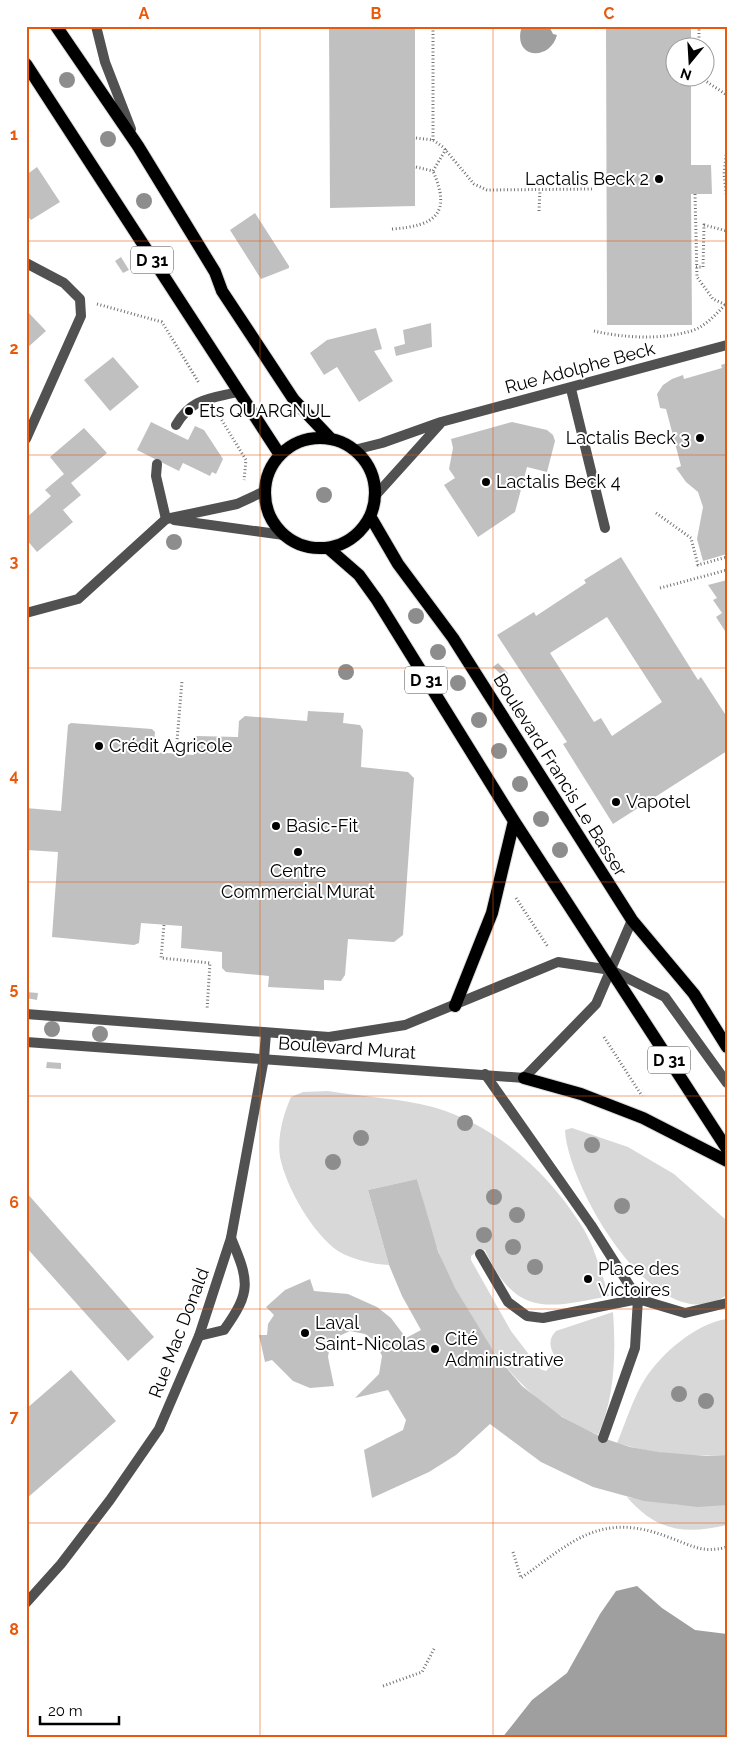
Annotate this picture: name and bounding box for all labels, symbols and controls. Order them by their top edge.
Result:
text: A [139,4,150,23]
text: B [371,4,382,23]
text: C [604,4,615,23]
north arrow [666,38,716,88]
text: N [678,65,694,84]
text: 1 [10,125,18,144]
place label: Lactalis Beck 2 [525,168,649,189]
marker: Lactalis Beck 2 [653,173,665,185]
road number: D 31 [131,246,173,274]
street label: Rue Adolphe Beck [503,337,658,398]
text: 2 [9,339,19,358]
place label: Ets QUARGNUL [199,400,331,421]
marker: Ets QUARGNUL [183,405,195,417]
place label: Lactalis Beck 3 [566,427,690,448]
marker: Lactalis Beck 3 [694,432,706,444]
place label: Lactalis Beck 4 [496,471,621,492]
marker: Lactalis Beck 4 [480,476,492,488]
text: 3 [10,552,19,571]
road number: D 31 [405,666,447,694]
street label: Boulevard Francis Le Basser [489,670,632,880]
place label: Crédit Agricole [109,735,233,756]
marker: Crédit Agricole [93,740,105,752]
text: 4 [9,766,19,785]
place label: Vapotel [626,791,690,812]
marker: Vapotel [610,796,622,808]
place label: Basic-Fit [286,815,358,836]
marker: Basic-Fit [270,820,282,832]
marker: Centre Commercial Murat [292,846,304,858]
place label: Centre Commercial Murat [221,860,375,902]
text: 5 [10,979,19,998]
street label: Boulevard Murat [277,1032,417,1063]
road number: D 31 [648,1046,690,1074]
text: 6 [9,1193,19,1212]
place label: Place des Victoires [598,1258,680,1300]
street label: Rue Mac Donald [144,1265,213,1401]
marker: Place des Victoires [582,1273,594,1285]
place label: Laval Saint-Nicolas [315,1312,426,1354]
marker: Laval Saint-Nicolas [299,1327,311,1339]
place label: Cité Administrative [445,1328,564,1370]
marker: Cité Administrative [429,1343,441,1355]
text: 7 [10,1407,19,1426]
text: 8 [9,1620,19,1639]
scale bar [40,1694,119,1726]
text: 20 m [48,1702,83,1720]

